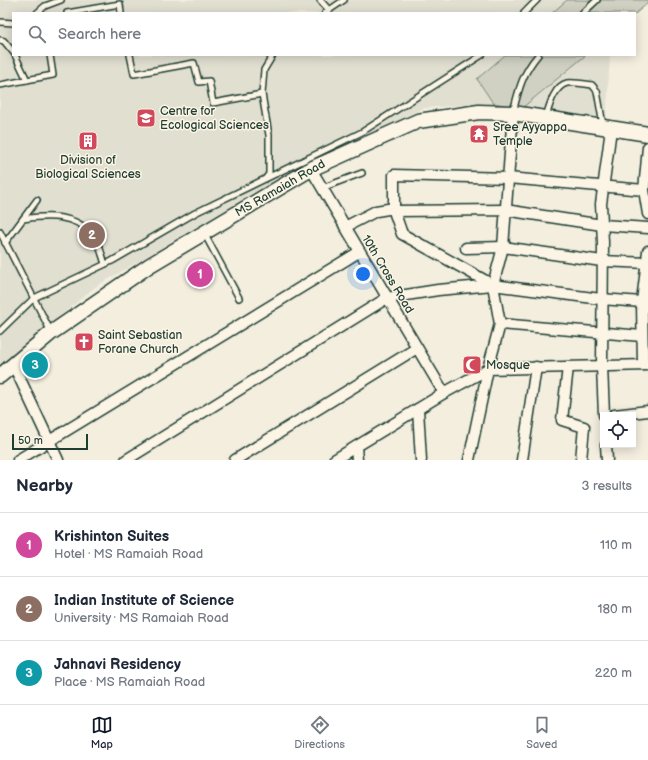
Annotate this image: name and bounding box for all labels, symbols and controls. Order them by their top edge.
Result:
search box [12,12,636,56]
icon: search [26,23,48,45]
text: Search here [58,25,141,44]
place label: Centre for Ecological Sciences [160,104,269,133]
school or university icon: Centre for Ecological Sciences [135,107,157,129]
place label: Sree Ayyappa Temple [493,120,567,149]
temple icon: Sree Ayyappa Temple [468,123,490,145]
building icon: Division of Biological Sciences [77,130,99,152]
place label: Division of Biological Sciences [35,153,141,182]
street label: MS Ramaiah Road [233,157,328,220]
pin: 2 [79,220,105,250]
street label: 10th Cross Road [358,232,417,316]
pin: 1 [187,259,213,289]
your location [353,264,373,284]
place label: Saint Sebastian Forane Church [98,328,182,357]
church icon: Saint Sebastian Forane Church [73,331,95,353]
pin: 3 [22,350,48,380]
mosque icon: Mosque [461,354,483,376]
place label: Mosque [486,358,530,373]
map controls [600,412,636,448]
button: locate [600,412,636,448]
scale bar [12,432,88,451]
text: 50 m [18,434,43,447]
text: Nearby [16,476,73,496]
text: 3 results [581,478,632,494]
text: Krishinton Suites [54,527,169,546]
text: 1 [26,537,32,553]
text: 110 m [600,537,632,553]
text: Hotel · MS Ramaiah Road [54,546,203,562]
text: Indian Institute of Science [54,591,234,610]
text: 2 [25,601,33,617]
text: 180 m [597,601,632,617]
text: University · MS Ramaiah Road [54,610,229,626]
text: Jahnavi Residency [54,655,181,674]
text: 3 [25,665,33,681]
text: 220 m [595,665,632,681]
text: Place · MS Ramaiah Road [54,674,205,690]
tab: Map [91,714,113,751]
tab: Directions [294,714,345,751]
tab: Saved [526,714,557,751]

